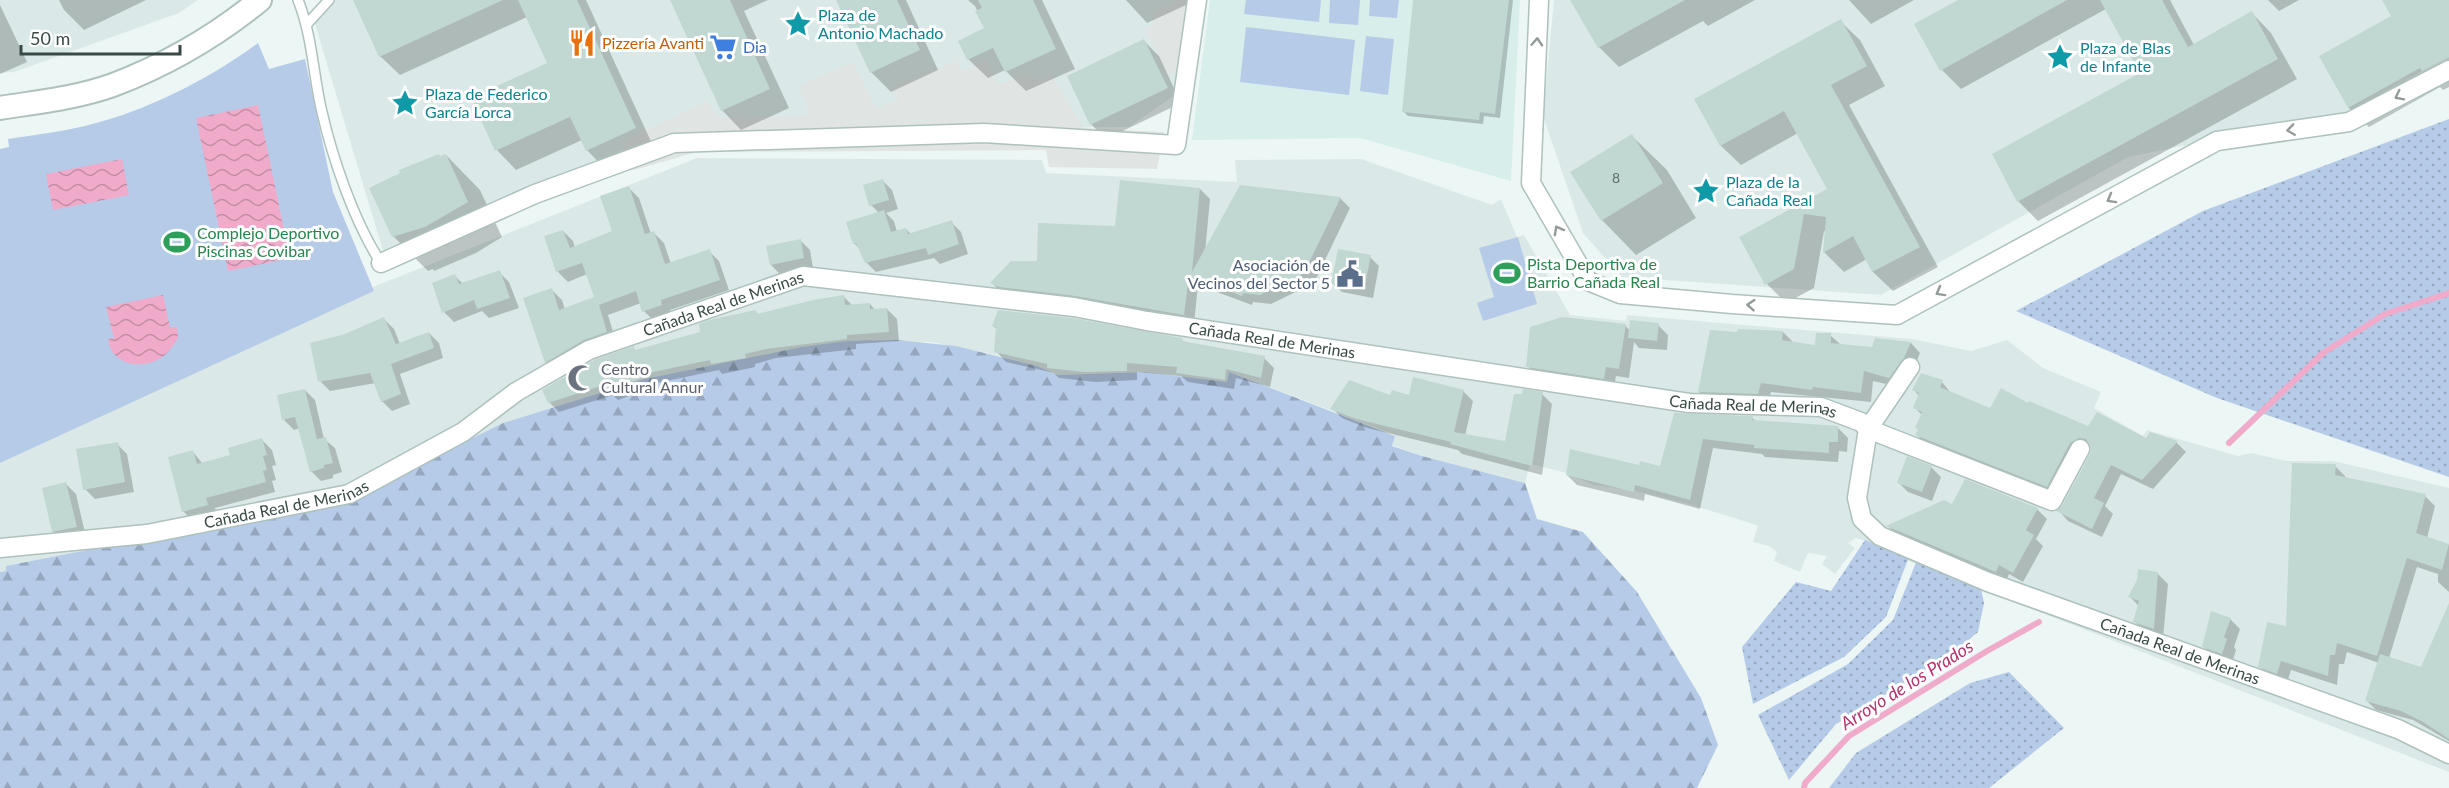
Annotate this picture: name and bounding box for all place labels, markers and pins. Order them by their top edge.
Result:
place label: Plaza de Antonio Machado [818,5,943,42]
place icon: Plaza de Antonio Machado [783,9,813,39]
restaurant icon: Pizzería Avanti [567,28,597,58]
supermarket icon: Dia [708,32,738,62]
place label: Pizzería Avanti [602,33,704,52]
place label: Dia [743,37,767,56]
place label: Plaza de Blas de Infante [2080,38,2171,75]
place icon: Plaza de Blas de Infante [2045,42,2075,72]
place label: Plaza de Federico García Lorca [425,84,548,121]
place icon: Plaza de Federico García Lorca [390,88,420,118]
place label: Plaza de la Cañada Real [1726,172,1812,209]
place icon: Plaza de la Cañada Real [1691,176,1721,206]
place label: Complejo Deportivo Piscinas Covibar [197,223,339,260]
sports icon: Complejo Deportivo Piscinas Covibar [162,227,192,257]
place label: Pista Deportiva de Barrio Cañada Real [1527,254,1660,291]
place label: Asociación de Vecinos del Sector 5 [1188,255,1330,292]
sports icon: Pista Deportiva de Barrio Cañada Real [1492,258,1522,288]
public building icon: Asociación de Vecinos del Sector 5 [1335,259,1365,289]
place label: Centro Cultural Annur [601,359,703,396]
mosque icon: Centro Cultural Annur [566,363,596,393]

